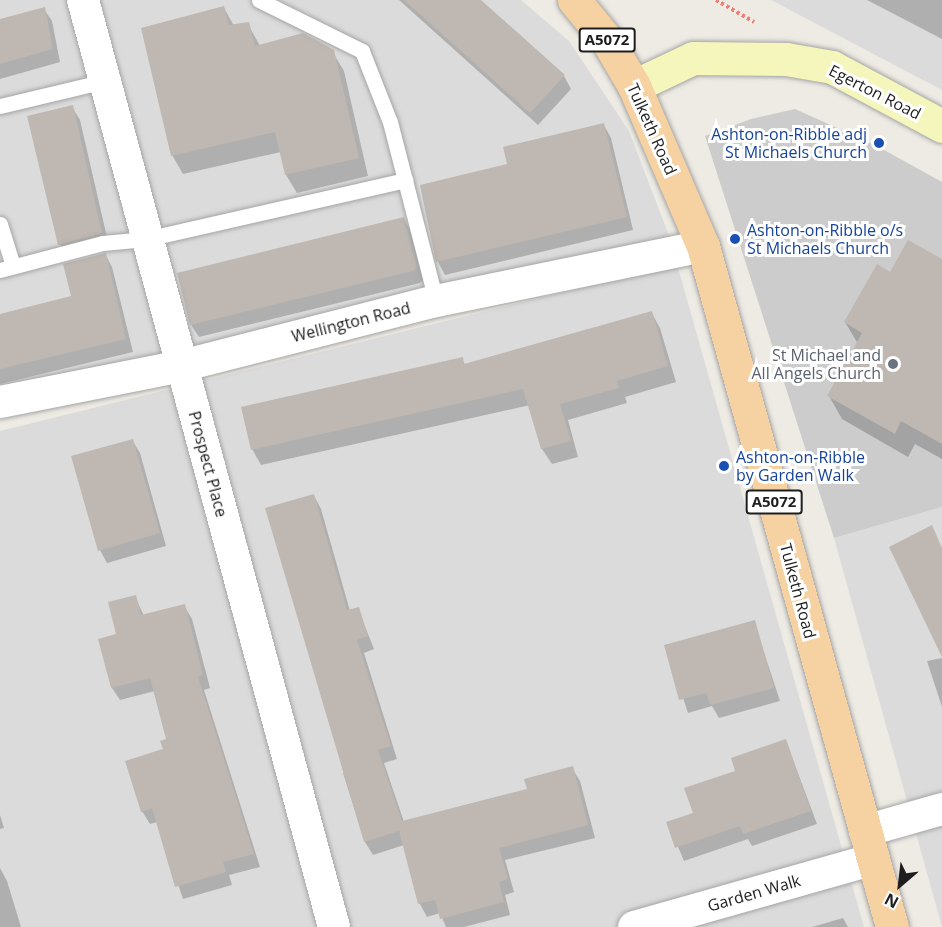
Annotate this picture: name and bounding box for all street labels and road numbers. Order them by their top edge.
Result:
road number: A5072 [578,28,636,52]
street label: Egerton Road [826,61,924,123]
street label: Tulketh Road [623,80,681,178]
street label: Wellington Road [290,298,412,346]
street label: Prospect Place [185,409,231,519]
road number: A5072 [746,490,802,514]
street label: Tulketh Road [776,541,820,641]
street label: Garden Walk [705,871,803,915]

